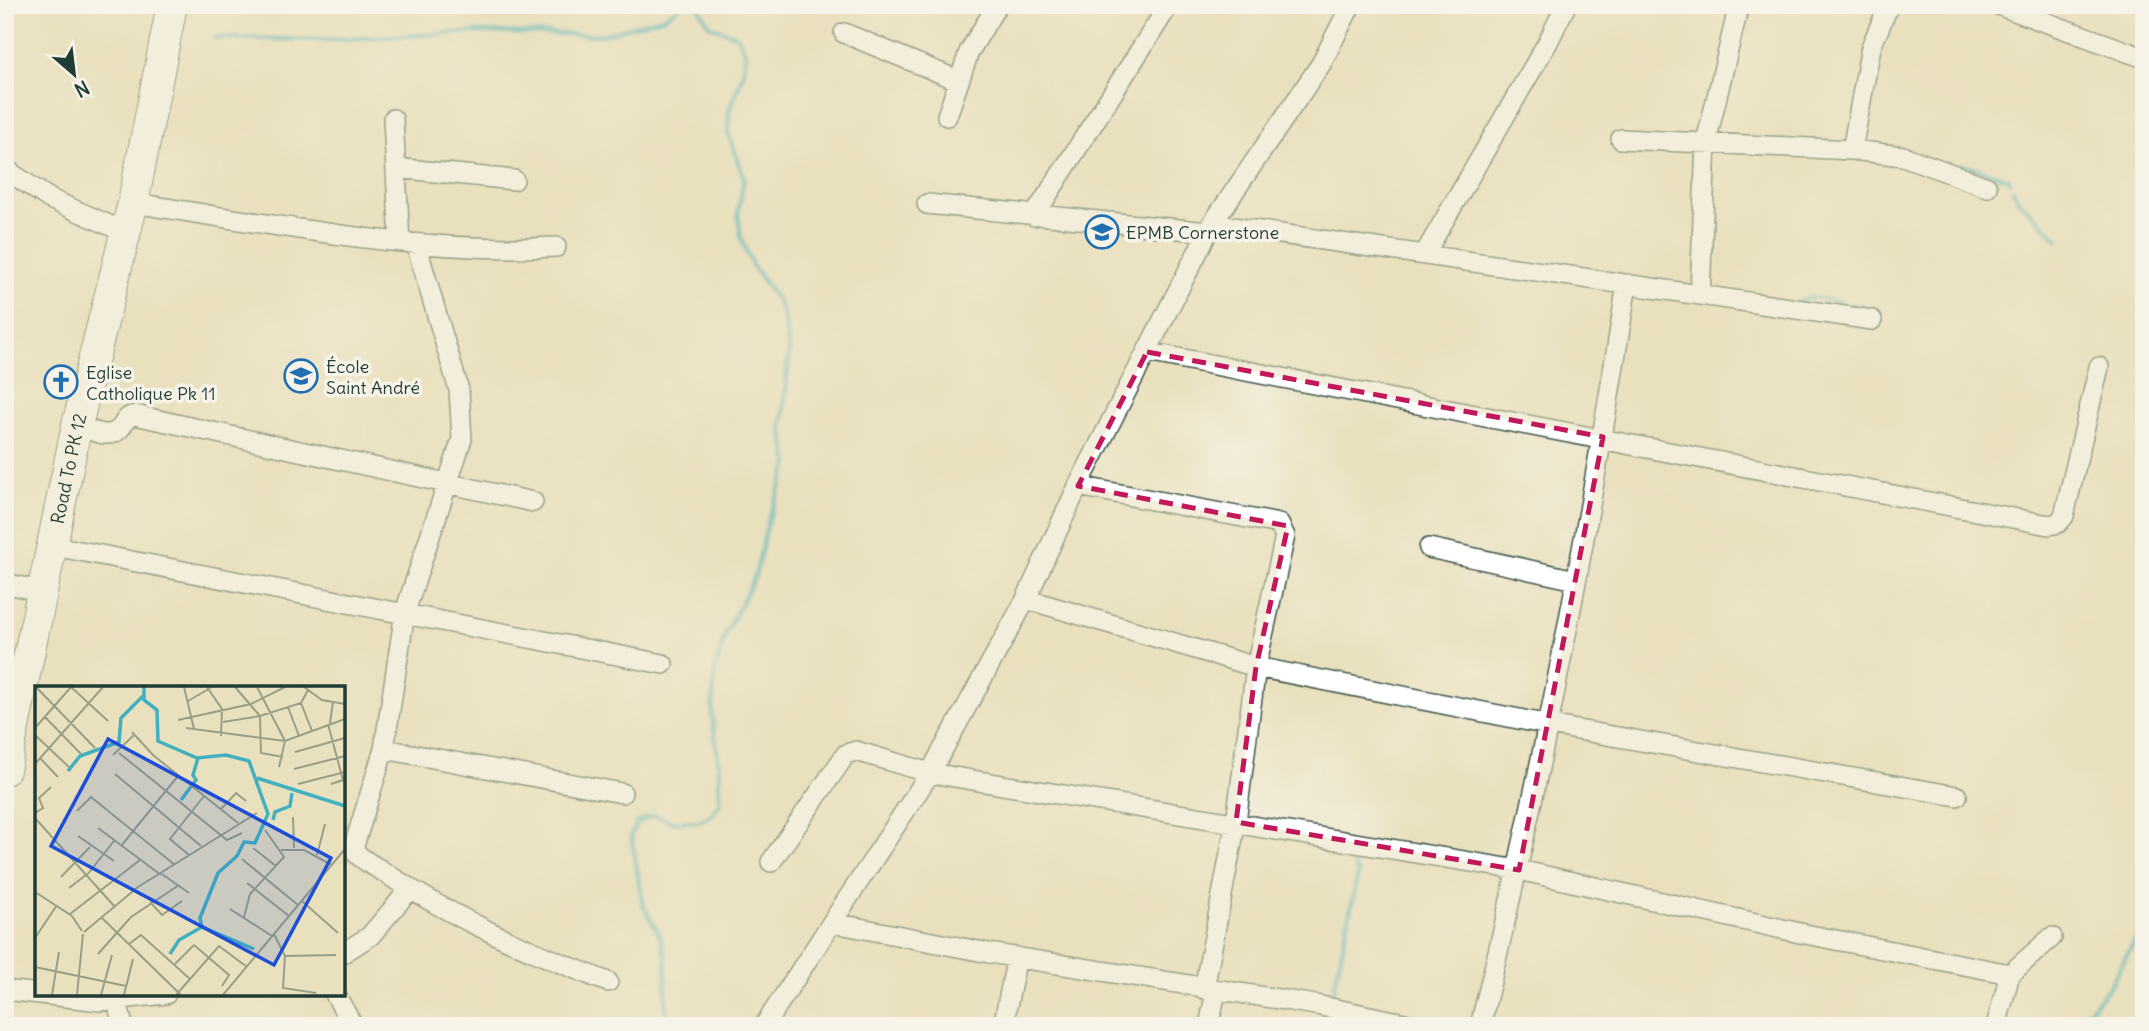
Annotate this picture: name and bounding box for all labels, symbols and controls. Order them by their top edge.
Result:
north arrow [38,38,108,108]
text: N [71,75,93,103]
school or university icon: EPMB Cornerstone [1083,213,1121,251]
place label: EPMB Cornerstone [1126,221,1279,244]
place label: École Saint André [326,355,420,399]
school or university icon: École Saint André [282,357,320,395]
place label: Eglise Catholique Pk 11 [86,361,216,405]
church icon: Eglise Catholique Pk 11 [42,363,80,401]
street label: Road To PK 12 [45,411,91,526]
inset map [35,686,345,996]

